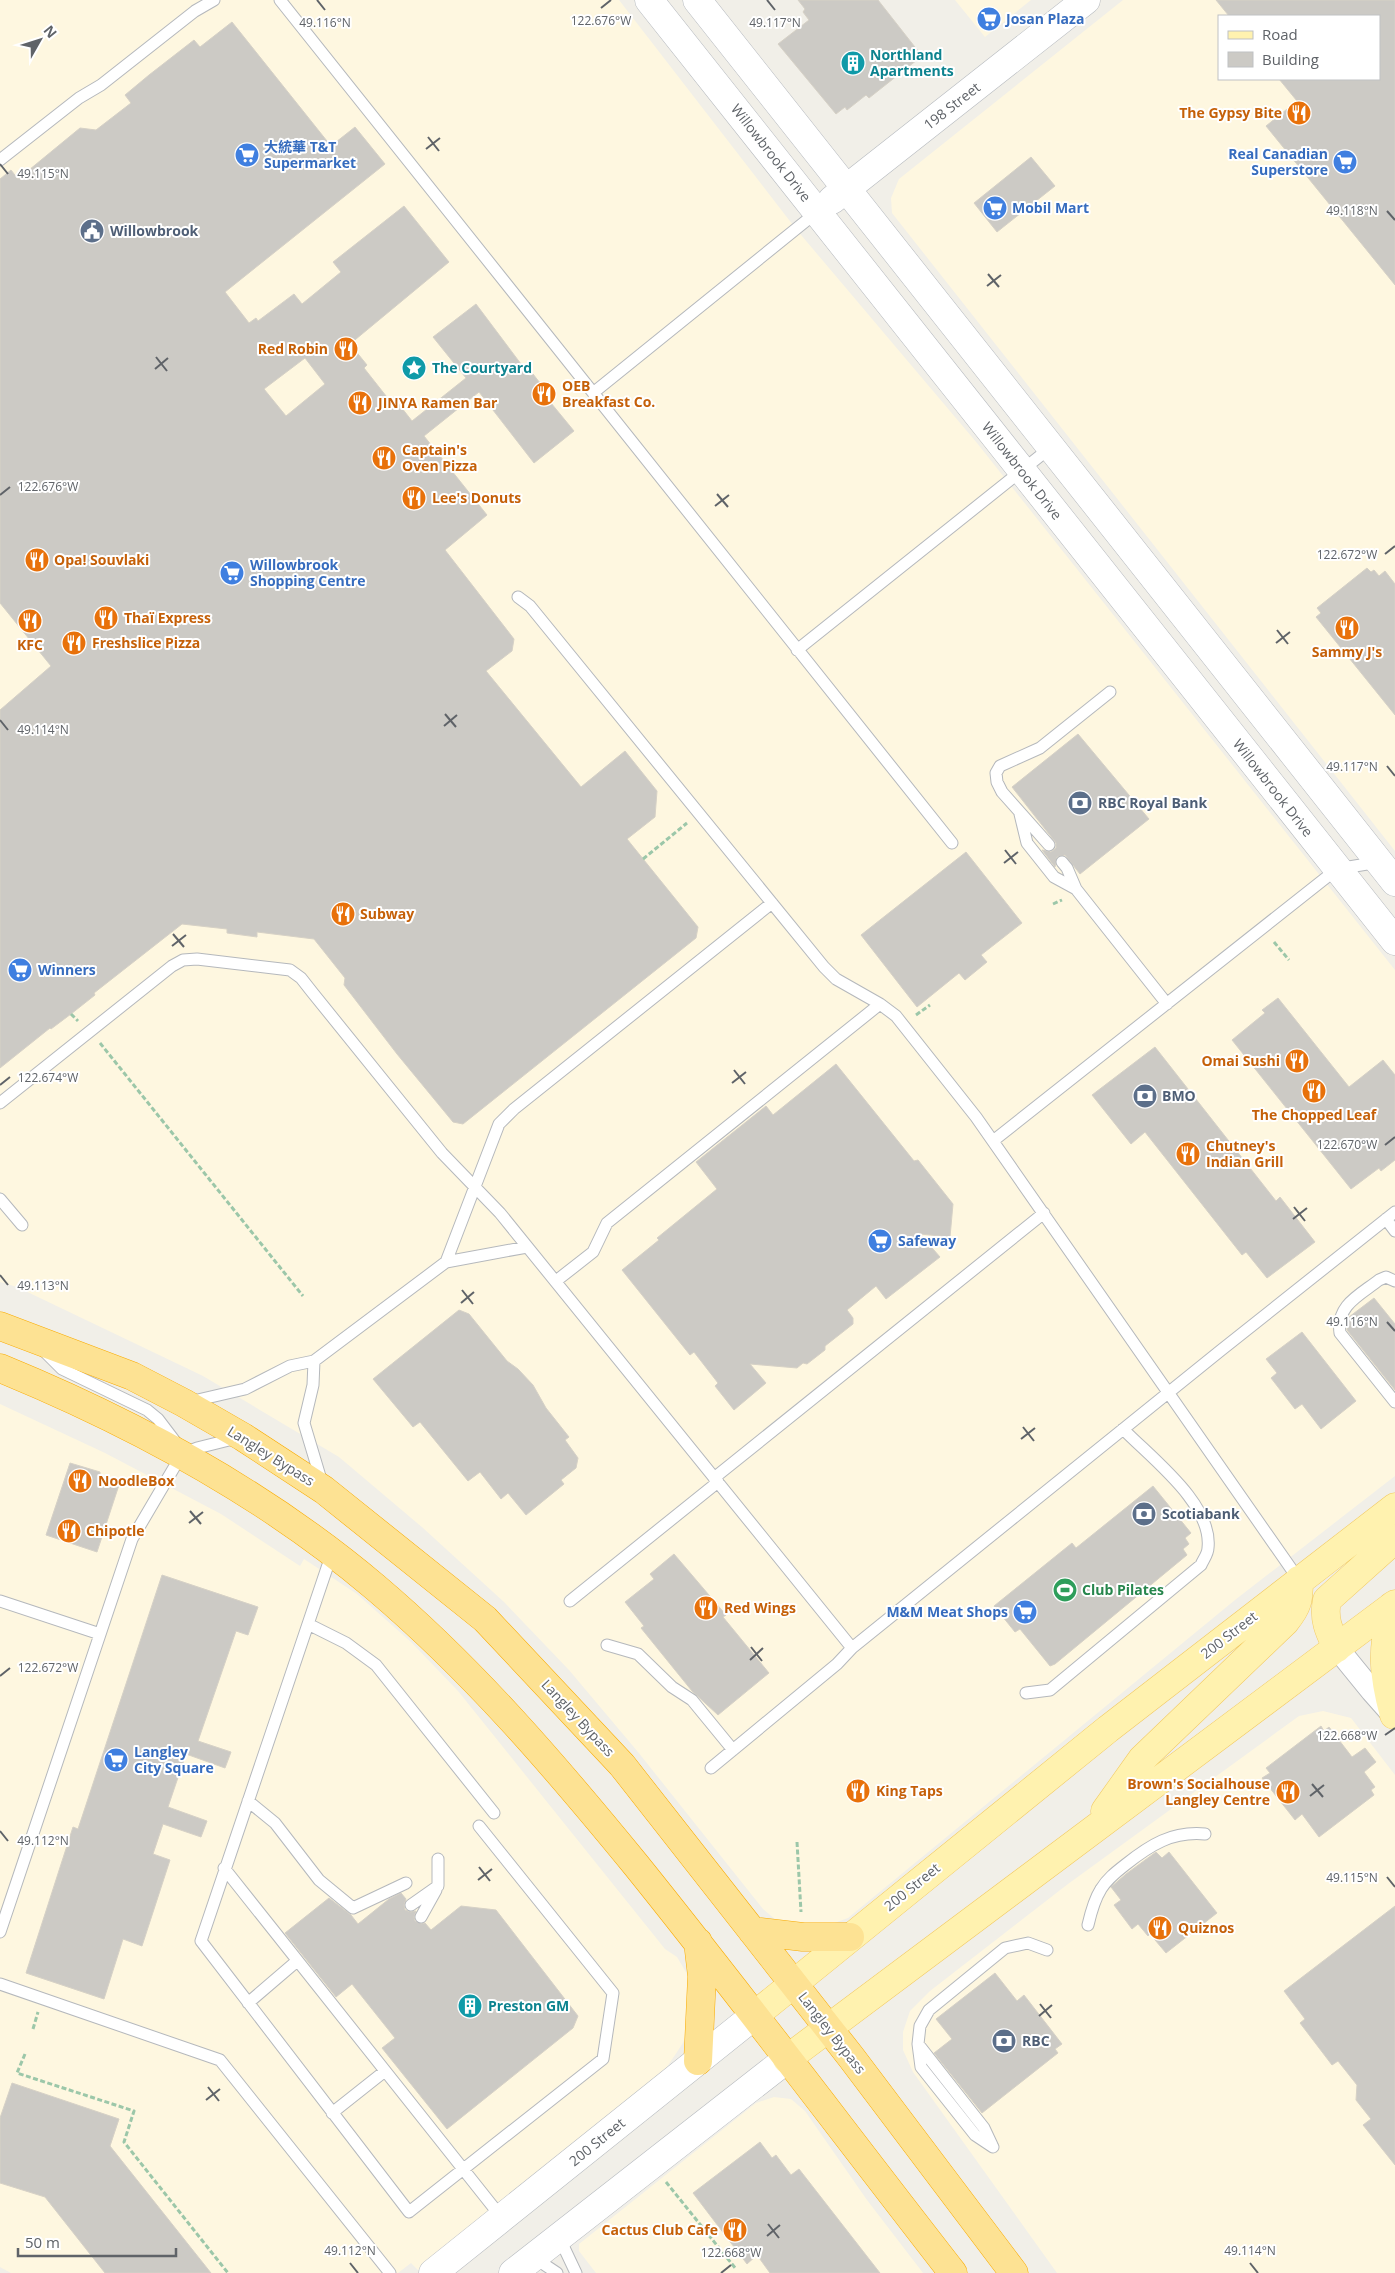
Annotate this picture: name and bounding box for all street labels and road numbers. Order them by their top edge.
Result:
street label: 198 Street [920,78,984,134]
street label: Willowbrook Drive [727,100,816,206]
street label: Willowbrook Drive [978,418,1067,524]
street label: Willowbrook Drive [1229,735,1318,841]
street label: Langley Bypass [224,1421,319,1490]
street label: 200 Street [1197,1607,1261,1663]
street label: Langley Bypass [538,1675,619,1761]
street label: 200 Street [880,1858,944,1915]
street label: Langley Bypass [794,1988,871,2078]
street label: 200 Street [565,2113,629,2170]

